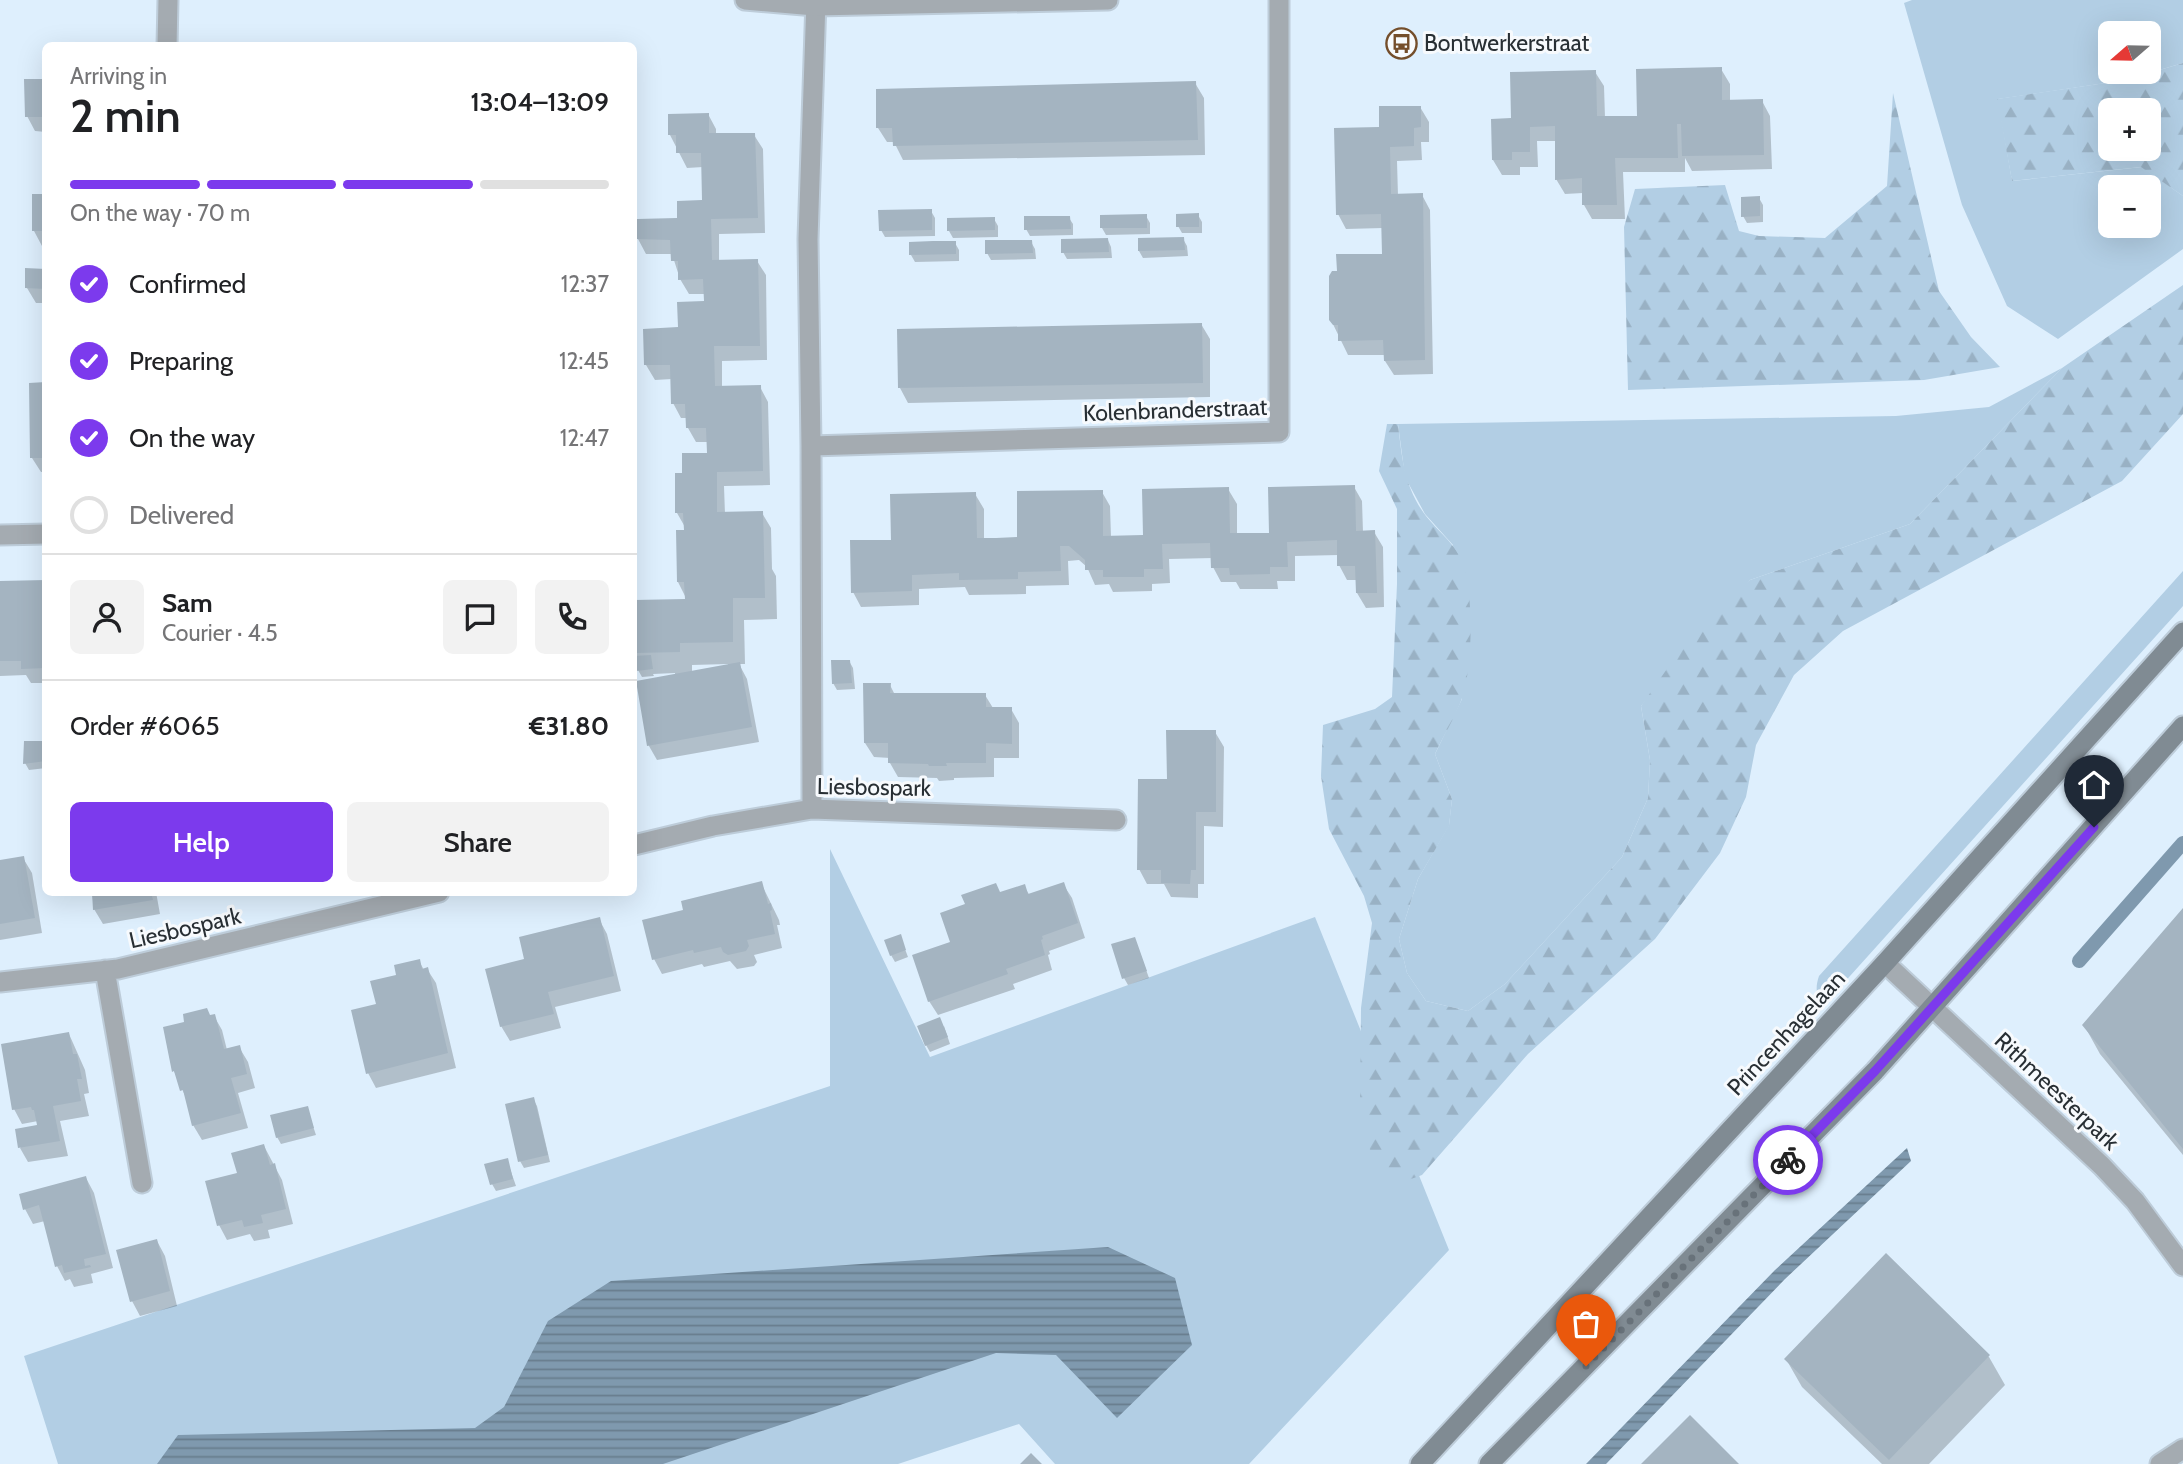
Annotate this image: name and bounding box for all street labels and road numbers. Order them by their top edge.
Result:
street label: Kolenbranderstraat [1082,393,1268,427]
street label: Liesbospark [817,772,932,802]
street label: Liesbospark [126,901,244,954]
street label: Princenhagelaan [1721,965,1851,1101]
street label: Rithmeesterpark [1989,1026,2126,1156]

